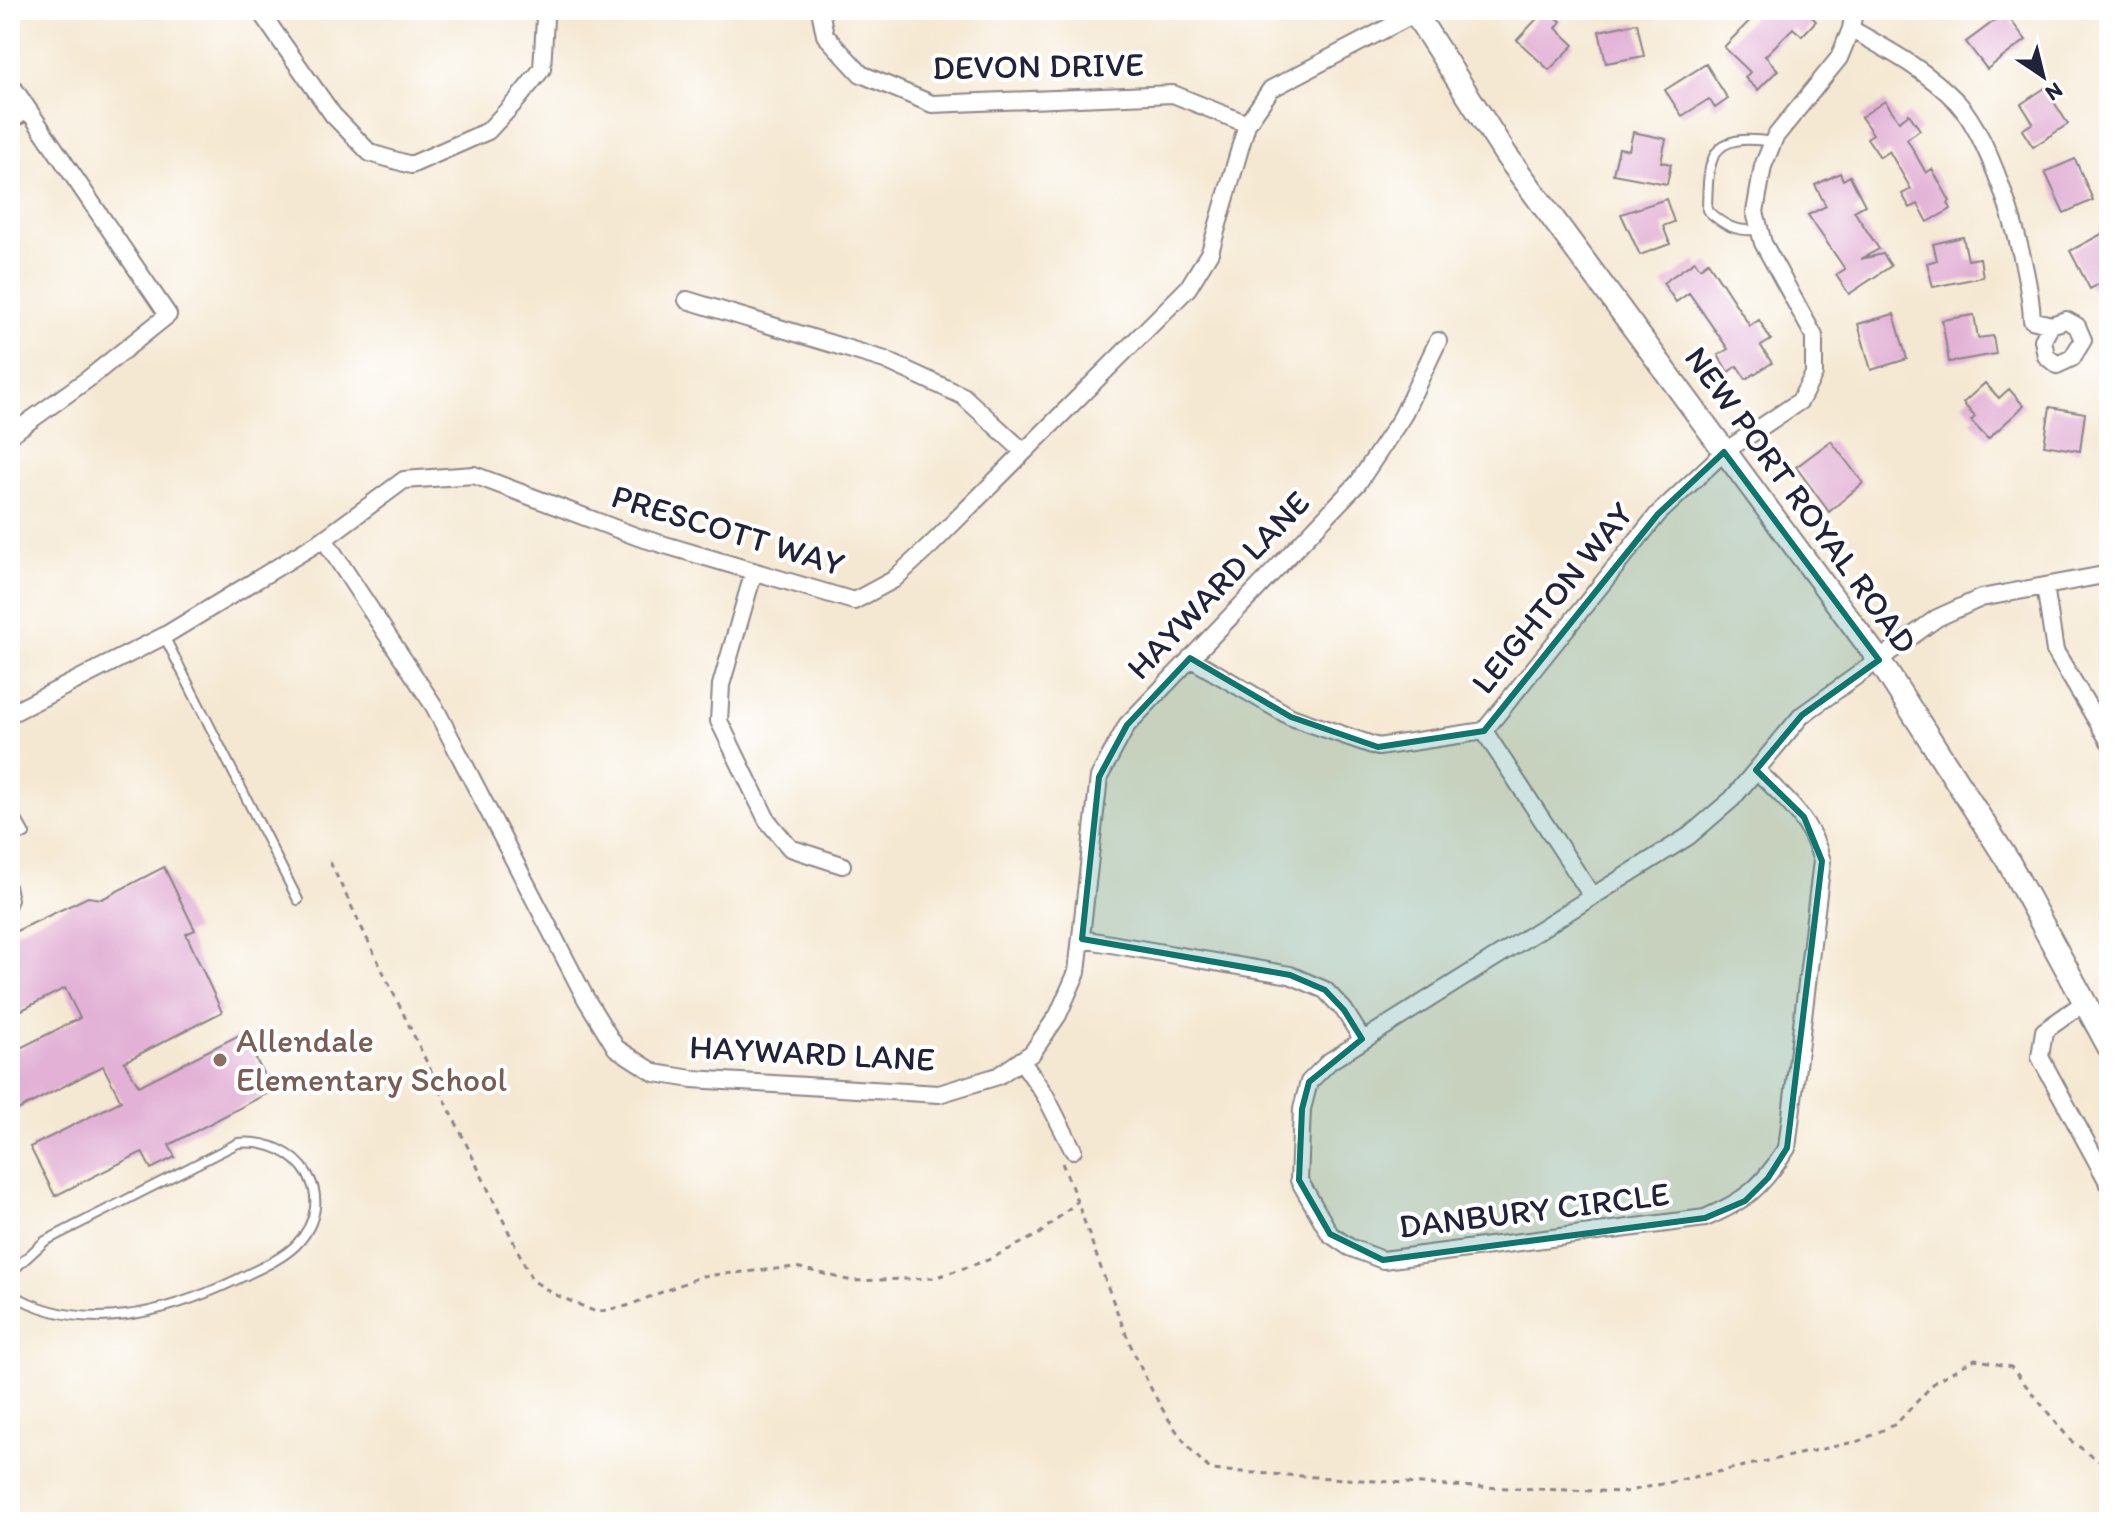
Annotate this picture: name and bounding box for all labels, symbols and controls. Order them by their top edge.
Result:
north arrow [2003,36,2083,116]
street label: DEVON DRIVE [932,44,1144,88]
text: N [2040,77,2068,107]
street label: NEW PORT ROYAL ROAD [1676,339,1926,661]
street label: PRESCOTT WAY [607,475,850,585]
street label: HAYWARD LANE [1118,482,1318,688]
street label: LEIGHTON WAY [1462,493,1642,702]
place label: Allendale Elementary School [236,1020,507,1100]
street label: HAYWARD LANE [688,1026,936,1080]
marker: Allendale Elementary School [211,1051,229,1069]
street label: DANBURY CIRCLE [1396,1173,1672,1247]

